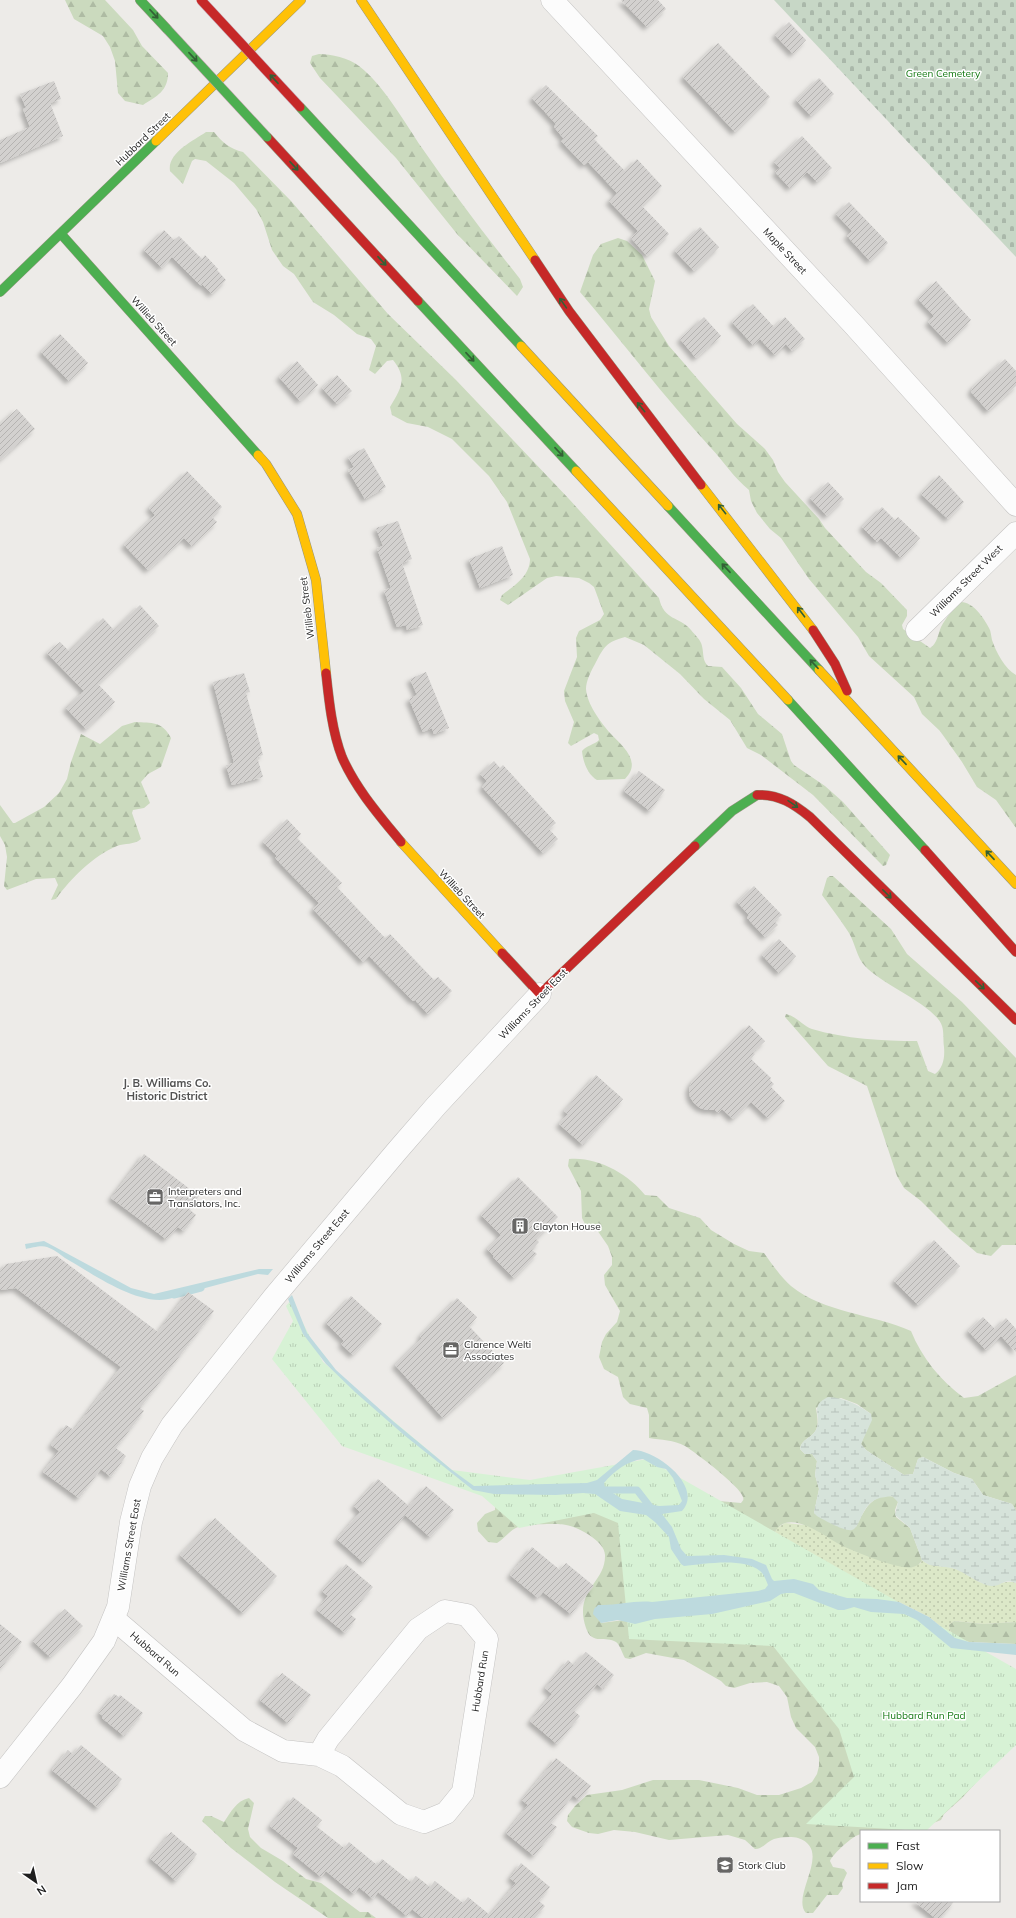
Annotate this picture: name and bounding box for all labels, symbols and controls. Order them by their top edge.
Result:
one-way arrow [149,9,158,19]
one-way arrow [189,52,198,62]
park label: Green Cemetery [906,67,981,80]
one-way arrow [270,74,279,84]
street label: Hubbard Street [113,109,174,168]
one-way arrow [289,161,299,171]
street label: Maple Street [760,225,810,277]
one-way arrow [377,256,386,266]
street label: Willieb Street [128,293,180,349]
one-way arrow [559,298,567,309]
one-way arrow [466,352,475,362]
one-way arrow [637,402,646,413]
one-way arrow [554,447,563,457]
one-way arrow [718,504,726,515]
street label: Williams Street West [927,542,1005,620]
one-way arrow [721,563,731,573]
street label: Willieb Street [297,576,317,640]
one-way arrow [797,607,805,618]
one-way arrow [809,659,819,669]
one-way arrow [897,755,907,765]
one-way arrow [787,800,798,808]
one-way arrow [985,850,994,861]
street label: Willieb Street [436,867,488,922]
one-way arrow [882,889,892,899]
street label: Williams Street East [496,966,570,1042]
one-way arrow [975,980,985,990]
district label: J. B. Williams Co. Historic District [123,1076,211,1103]
place label: Interpreters and Translators, Inc. [168,1185,242,1210]
office icon: Interpreters and Translators, Inc. [145,1187,165,1207]
street label: Williams Street East [282,1206,352,1286]
building icon: Clayton House [510,1216,530,1236]
place label: Clayton House [533,1220,601,1233]
place label: Clarence Welti Associates [464,1338,531,1363]
office icon: Clarence Welti Associates [441,1340,461,1360]
street label: Williams Street East [114,1497,144,1592]
street label: Hubbard Run [127,1629,183,1679]
street label: Hubbard Run [469,1649,491,1713]
park label: Hubbard Run Pad [882,1709,966,1722]
legend [860,1830,1000,1902]
text: Fast [896,1838,920,1853]
school or university icon: Stork Club [715,1855,735,1875]
text: Slow [896,1858,924,1873]
place label: Stork Club [738,1859,786,1872]
north arrow [16,1862,56,1902]
text: Jam [896,1878,918,1893]
text: N [34,1882,49,1898]

